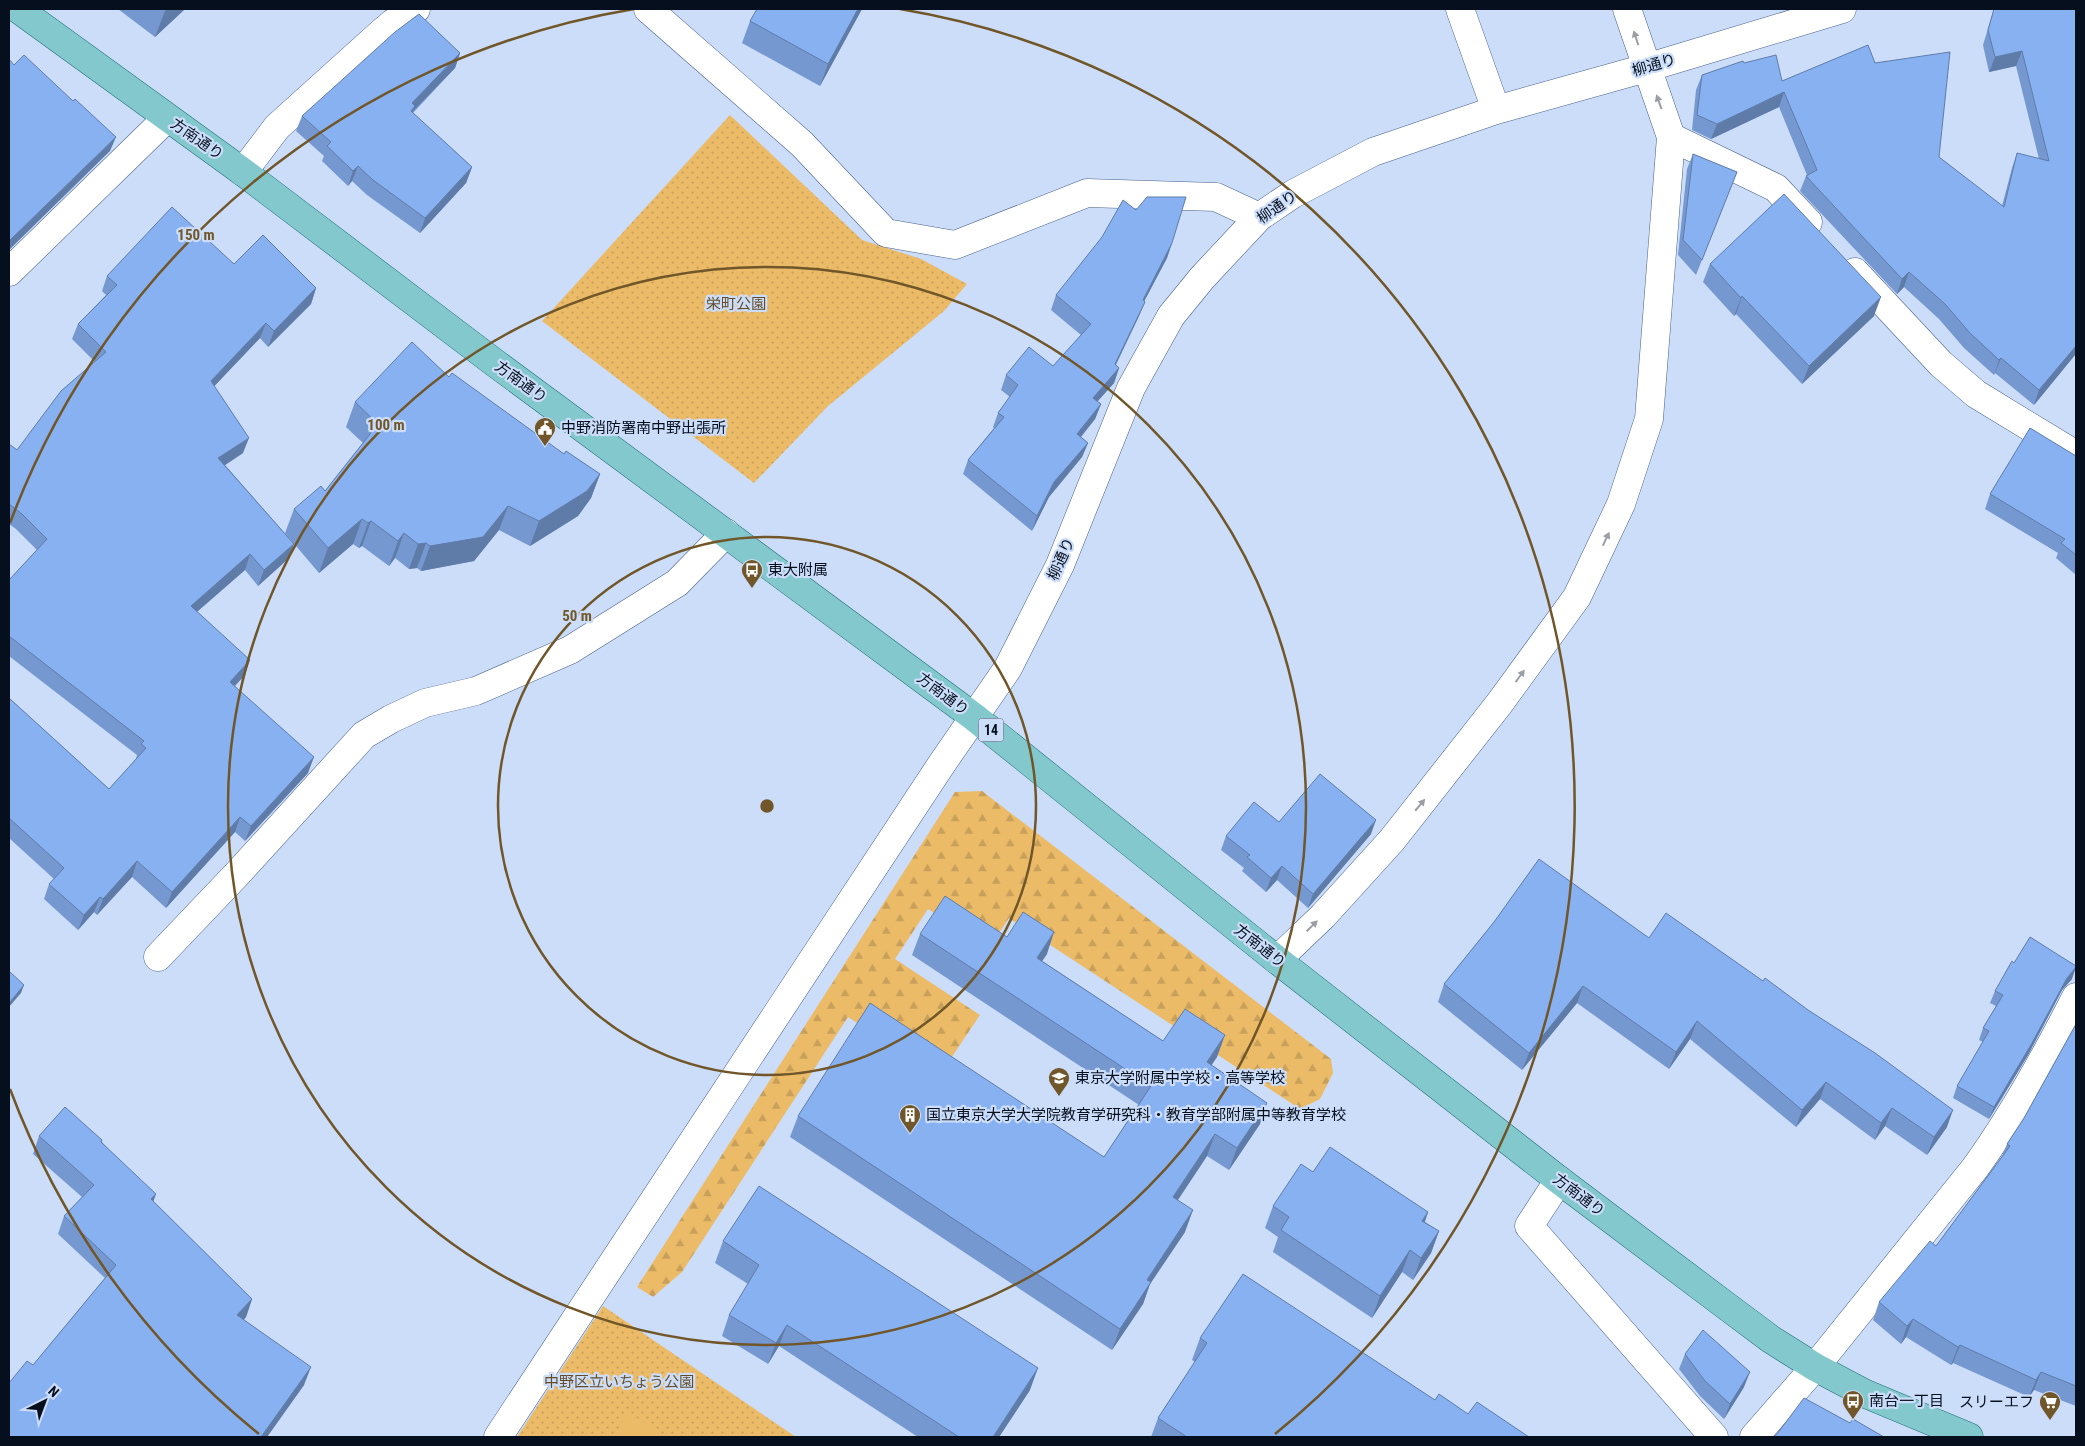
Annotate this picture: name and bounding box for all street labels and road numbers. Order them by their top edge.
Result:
street label: 柳通り [1630,50,1678,80]
street label: 方南通り [167,114,227,164]
street label: 柳通り [1253,187,1301,227]
street label: 方南通り [491,357,551,407]
street label: 柳通り [1044,535,1078,583]
street label: 方南通り [914,669,972,719]
road number: 14 [978,718,1004,742]
street label: 方南通り [1231,920,1289,972]
street label: 方南通り [1550,1170,1608,1220]

